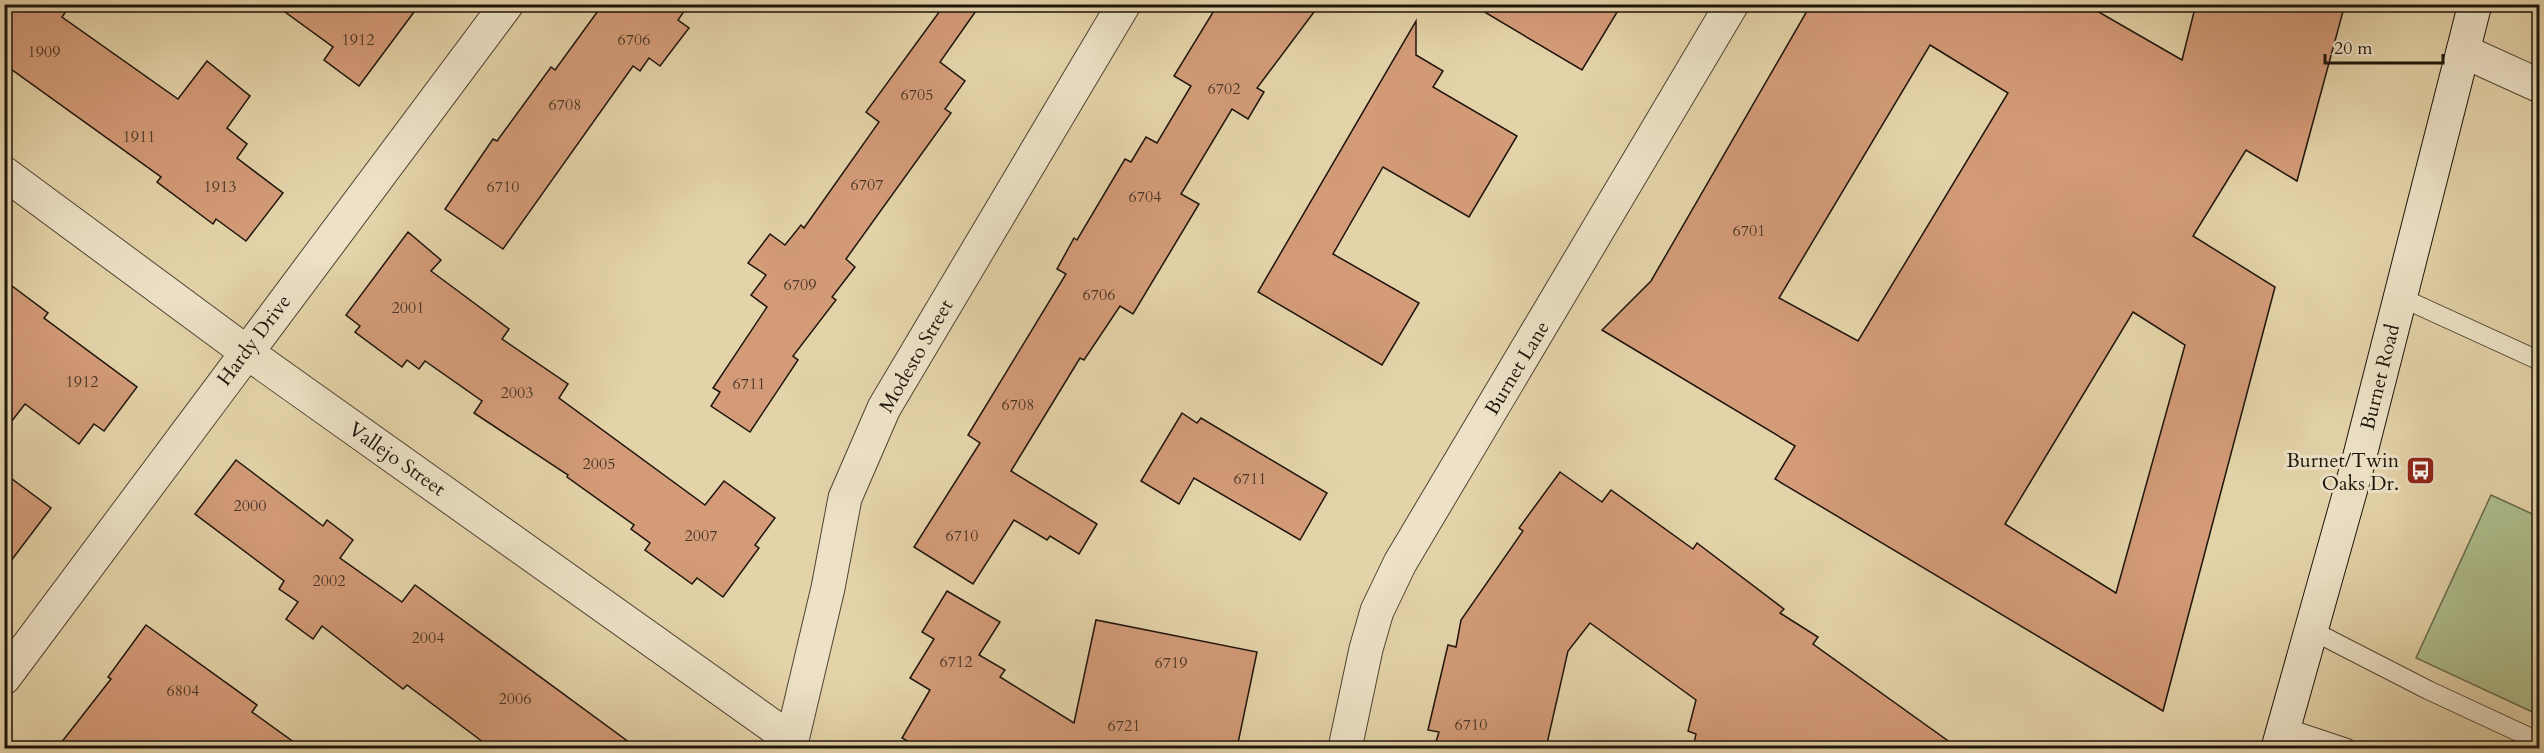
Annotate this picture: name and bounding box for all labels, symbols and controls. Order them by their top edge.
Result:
scale bar [2325,27,2444,65]
house number: 1912 [342,29,374,51]
house number: 6706 [618,29,650,51]
text: 20 m [2334,36,2373,61]
house number: 1909 [28,41,60,63]
house number: 6702 [1208,78,1240,100]
house number: 6705 [901,84,933,106]
house number: 6708 [549,94,581,116]
house number: 1911 [123,126,155,148]
house number: 6707 [851,174,883,196]
house number: 1913 [204,176,236,198]
house number: 6710 [487,176,519,198]
house number: 6704 [1129,186,1161,208]
house number: 6701 [1733,220,1765,242]
house number: 6709 [784,274,816,296]
house number: 6706 [1083,284,1115,306]
street label: Hardy Drive [211,289,297,391]
street label: Modesto Street [873,294,960,418]
house number: 2001 [392,297,424,319]
street label: Burnet Lane [1478,316,1556,420]
street label: Burnet Road [2354,321,2406,433]
house number: 1912 [66,371,98,393]
house number: 6711 [733,373,765,395]
house number: 2003 [501,382,533,404]
house number: 6708 [1002,394,1034,416]
street label: Vallejo Street [343,416,451,503]
place label: Burnet/Twin Oaks Dr. [2286,447,2400,497]
house number: 2005 [583,453,615,475]
bus stop icon: Burnet/Twin Oaks Dr. [2404,455,2436,487]
house number: 6711 [1234,468,1266,490]
house number: 2000 [234,495,266,517]
house number: 2007 [685,525,717,547]
house number: 6710 [946,525,978,547]
house number: 2002 [313,570,345,592]
house number: 2004 [412,627,444,649]
house number: 6712 [940,651,972,673]
house number: 6719 [1155,652,1187,674]
house number: 6804 [167,680,199,702]
house number: 2006 [499,688,531,710]
house number: 6710 [1455,714,1487,736]
house number: 6721 [1108,715,1140,737]

